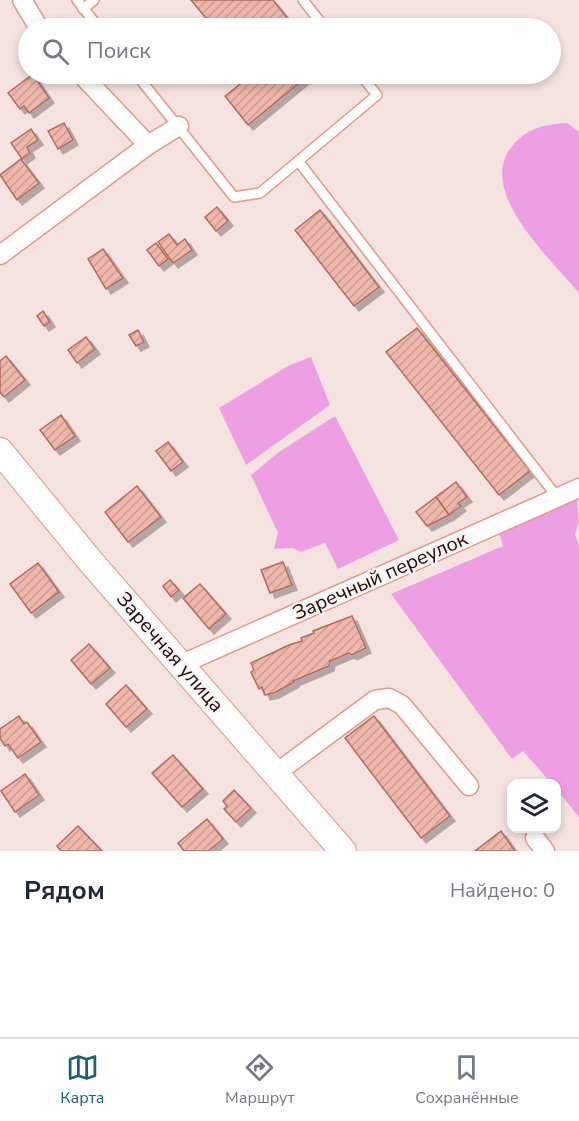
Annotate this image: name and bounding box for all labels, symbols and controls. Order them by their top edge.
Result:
search box [18,18,561,84]
icon: search [39,35,72,68]
text: Поиск [87,36,151,66]
street label: Заречный переулок [288,525,472,627]
street label: Заречная улица [110,586,230,718]
map controls [507,779,561,833]
button: layers [507,779,561,833]
text: Рядом [24,873,105,908]
text: Найдено: 0 [450,877,555,904]
tab: Карта [60,1051,104,1109]
tab: Маршрут [225,1051,295,1109]
tab: Сохранённые [415,1051,519,1109]

